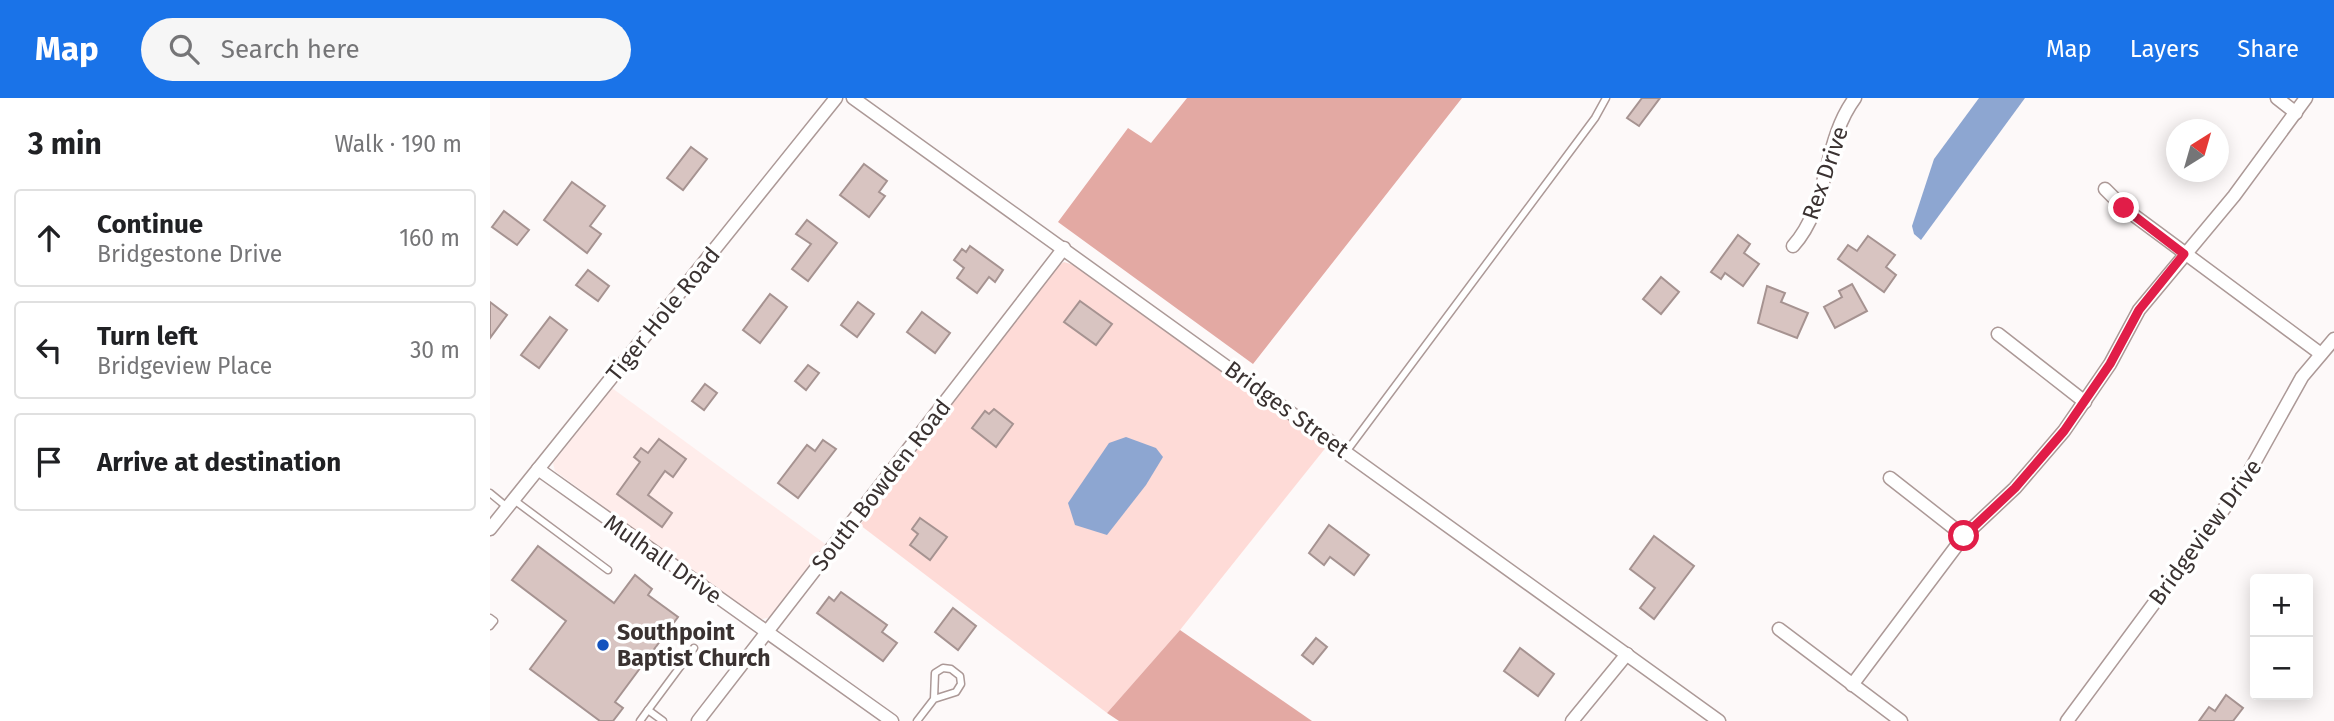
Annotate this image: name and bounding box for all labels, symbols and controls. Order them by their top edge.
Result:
search box [141,18,631,81]
text: Map [35,29,99,69]
icon: search [165,30,203,68]
text: Search here [221,34,360,65]
text: Map [2046,35,2092,63]
text: Layers [2130,35,2199,63]
text: Share [2237,35,2299,63]
north arrow [2166,119,2229,182]
street label: Rex Drive [1796,123,1854,223]
text: 3 min [28,126,102,162]
text: Walk · 190 m [335,130,462,158]
route end [2108,192,2139,223]
text: Continue [97,209,203,240]
icon: ahead [30,219,68,257]
text: 160 m [399,224,460,252]
text: Bridgestone Drive [97,240,282,268]
street label: Tiger Hole Road [600,241,726,387]
text: Turn left [97,321,198,352]
icon: left [30,331,68,369]
text: 30 m [410,336,460,364]
text: Bridgeview Place [97,352,272,380]
street label: Bridges Street [1220,355,1355,464]
street label: South Bowden Road [805,394,957,576]
icon: arrive [30,443,68,481]
text: Arrive at destination [97,447,341,478]
street label: Bridgeview Drive [2143,453,2267,611]
street label: Mulhall Drive [599,508,727,610]
route start [1948,520,1979,551]
map controls [2250,574,2313,700]
button: + [2250,574,2313,637]
place label: Southpoint Baptist Church [617,618,771,672]
marker: Southpoint Baptist Church [595,637,611,653]
button: − [2250,637,2313,700]

